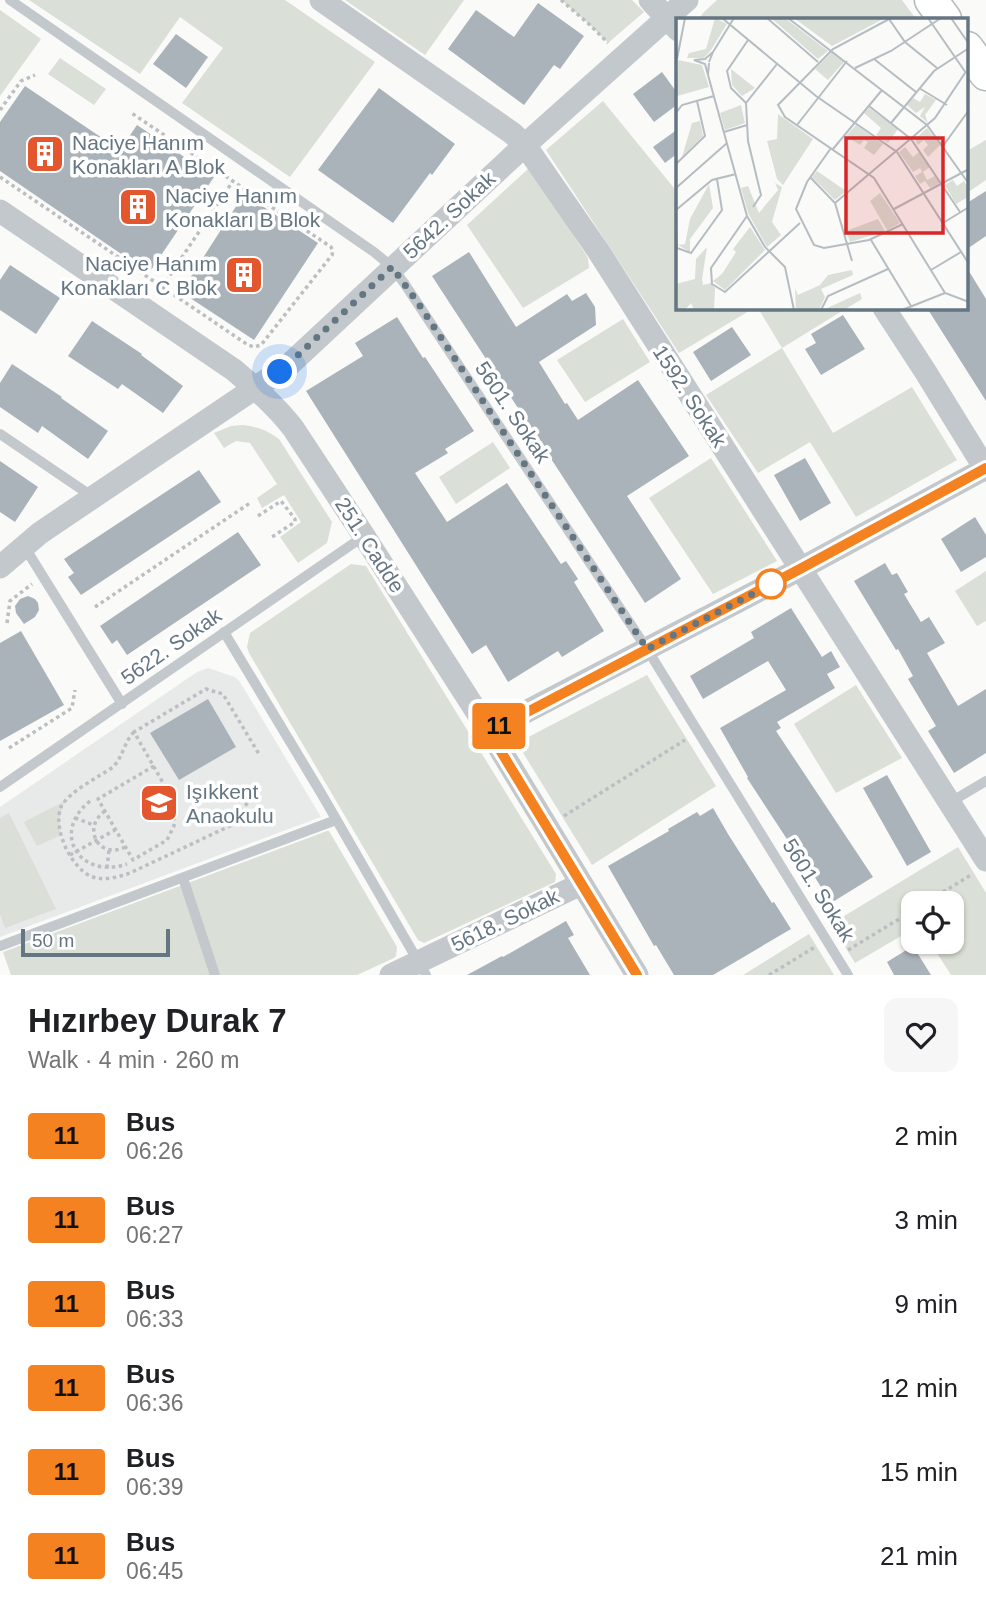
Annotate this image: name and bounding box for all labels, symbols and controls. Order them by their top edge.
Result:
inset map [676,18,968,310]
place label: Naciye Hanım Konakları A Blok [72,131,225,178]
building icon: Naciye Hanım Konakları A Blok [24,133,66,175]
street label: 5642. Sokak [398,166,500,263]
place label: Naciye Hanım Konakları B Blok [165,184,321,231]
building icon: Naciye Hanım Konakları B Blok [117,186,159,228]
place label: Naciye Hanım Konakları C Blok [61,252,217,299]
building icon: Naciye Hanım Konakları C Blok [223,254,265,296]
street label: 1592. Sokak [649,341,732,452]
your location [262,354,297,389]
street label: 5601. Sokak [471,357,555,467]
street label: 251. Cadde [331,493,409,597]
unlabelled marker [756,569,786,599]
street label: 5622. Sokak [117,603,226,689]
line badge: 11 [468,703,530,749]
text: 11 [486,712,512,739]
place label: Işıkkent Anaokulu [186,780,274,827]
school or university icon: Işıkkent Anaokulu [138,782,180,824]
street label: 5601. Sokak [778,834,860,946]
street label: 5618. Sokak [447,884,563,956]
map controls [901,891,964,954]
button: locate [901,891,964,954]
scale bar [21,926,170,958]
text: 50 m [32,930,74,951]
button: heart [884,998,958,1072]
text: Hızırbey Durak 7 [28,1002,287,1039]
text: Walk · 4 min · 260 m [28,1047,239,1073]
text: Bus [126,1107,175,1137]
text: 2 min [894,1121,958,1151]
text: 11 [54,1122,79,1149]
text: 06:26 [126,1138,184,1164]
text: Bus [126,1191,175,1221]
text: 3 min [894,1205,958,1235]
text: 11 [54,1206,79,1233]
text: 06:27 [126,1222,184,1248]
text: Bus [126,1275,175,1305]
text: 9 min [894,1289,958,1319]
text: 11 [54,1290,79,1317]
text: 06:33 [126,1306,184,1332]
text: Bus [126,1359,175,1389]
text: 12 min [880,1373,958,1403]
text: 11 [54,1374,79,1401]
text: 06:36 [126,1390,184,1416]
text: Bus [126,1443,175,1473]
text: 15 min [880,1457,958,1487]
text: 11 [54,1458,79,1485]
text: 06:39 [126,1474,184,1500]
text: Bus [126,1527,175,1557]
text: 21 min [880,1541,958,1571]
text: 11 [54,1542,79,1569]
text: 06:45 [126,1558,184,1584]

